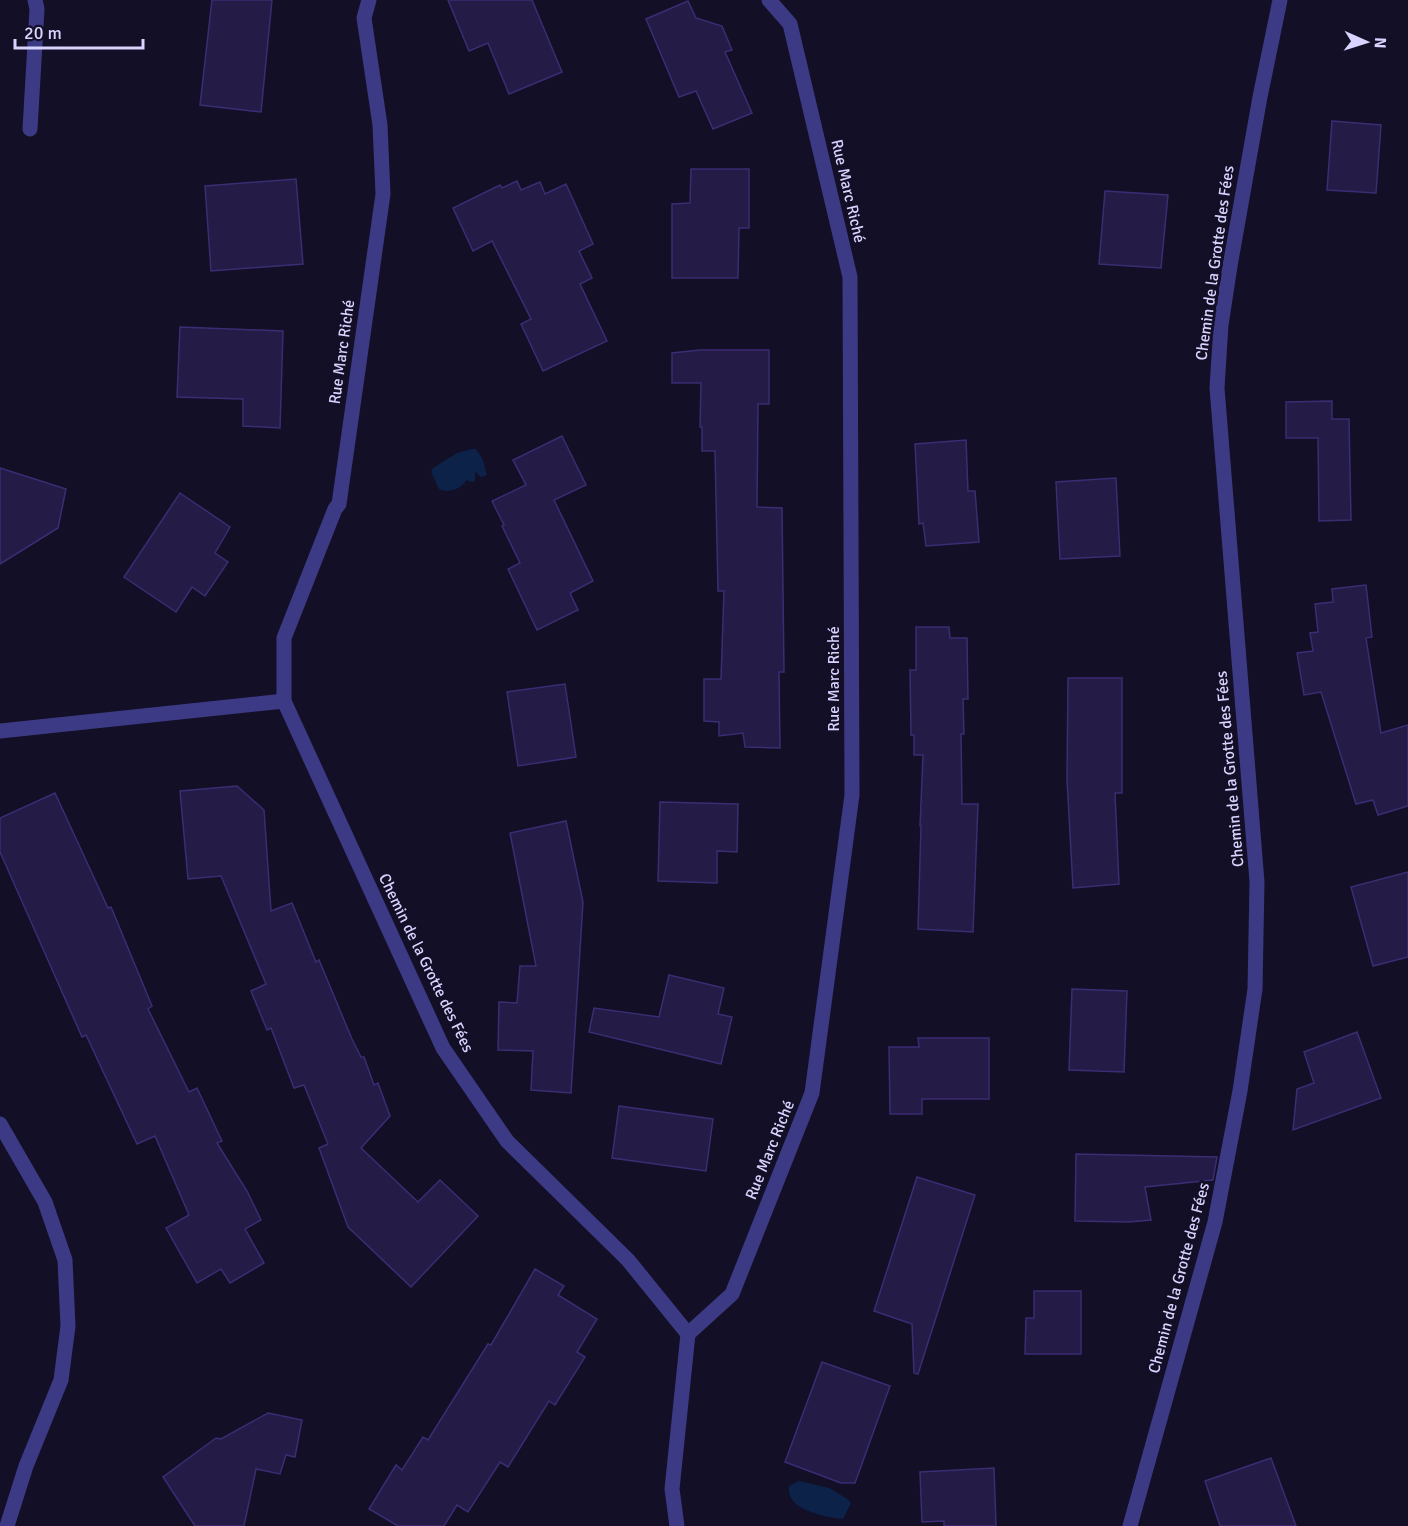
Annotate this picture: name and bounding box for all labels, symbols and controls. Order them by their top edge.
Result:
scale bar [15,12,142,50]
north arrow [1336,12,1396,72]
text: 20 m [24,22,62,44]
text: N [1370,37,1390,49]
street label: Rue Marc Riché [826,137,870,245]
street label: Chemin de la Grotte des Fées [1191,164,1239,362]
street label: Rue Marc Riché [325,298,359,406]
street label: Rue Marc Riché [824,626,844,732]
street label: Chemin de la Grotte des Fées [1211,670,1249,868]
street label: Chemin de la Grotte des Fées [374,870,478,1056]
street label: Rue Marc Riché [741,1097,799,1203]
street label: Chemin de la Grotte des Fées [1144,1180,1214,1376]

